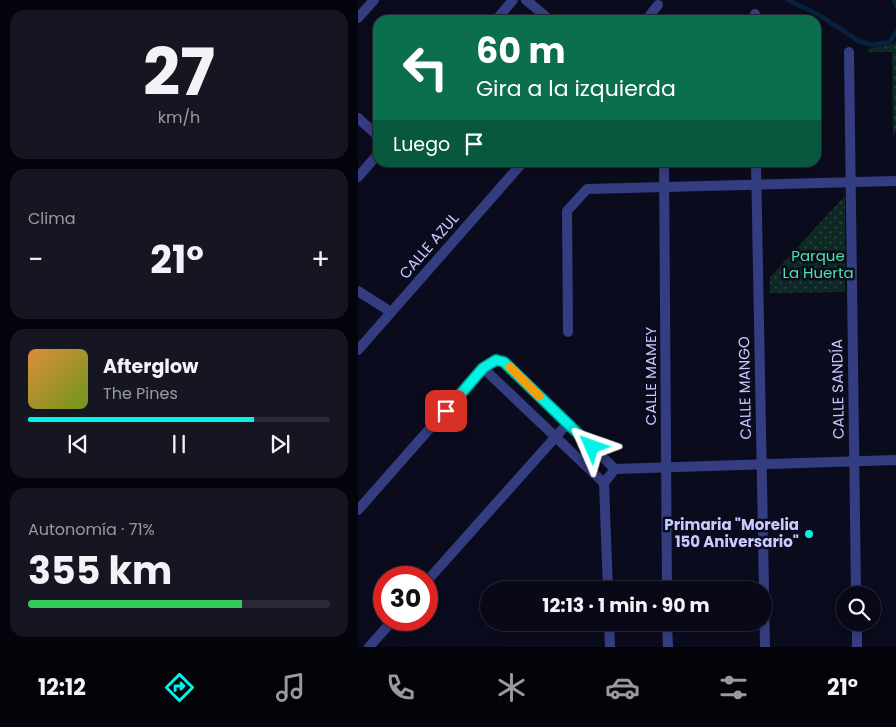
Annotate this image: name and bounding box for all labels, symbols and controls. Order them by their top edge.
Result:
text: 60 m [476,26,566,75]
text: 27 [143,27,215,118]
icon: left [393,35,458,100]
text: Gira a la izquierda [476,73,676,104]
text: km/h [158,106,200,129]
icon: arrive [460,130,488,158]
text: Luego [393,131,450,158]
text: Clima [28,207,76,230]
street label: CALLE AZUL [394,208,464,283]
text: 21° [150,233,204,286]
text: − [28,240,43,279]
text: + [311,240,330,279]
park label: Parque La Huerta [782,245,854,283]
street label: CALLE MAMEY [640,326,661,425]
street label: CALLE MANGO [733,336,756,440]
street label: CALLE SANDÍA [826,339,849,439]
text: Afterglow [103,353,198,380]
text: The Pines [103,382,178,405]
pin [425,390,467,432]
icon: arrive [432,397,460,425]
position arrow [565,420,617,472]
icon: previous [64,430,92,458]
icon: pause [165,430,193,458]
icon: next [266,430,294,458]
place label: Primaria "Morelia 150 Aniversario" [664,514,799,552]
text: Autonomía · 71% [28,518,155,541]
marker: Primaria "Morelia 150 Aniversario" [803,528,815,540]
text: 355 km [28,544,172,597]
speed limit sign: 30 [373,566,438,631]
map controls [836,586,881,631]
button: search [836,586,881,631]
text: 12:13 · 1 min · 90 m [542,592,710,619]
icon: directions [162,670,197,705]
icon: music [273,670,308,705]
icon: phone [383,670,418,705]
icon: climate [494,670,529,705]
icon: car [605,670,640,705]
icon: filters [716,670,751,705]
text: 12:12 [38,672,86,703]
text: 21° [827,672,858,703]

